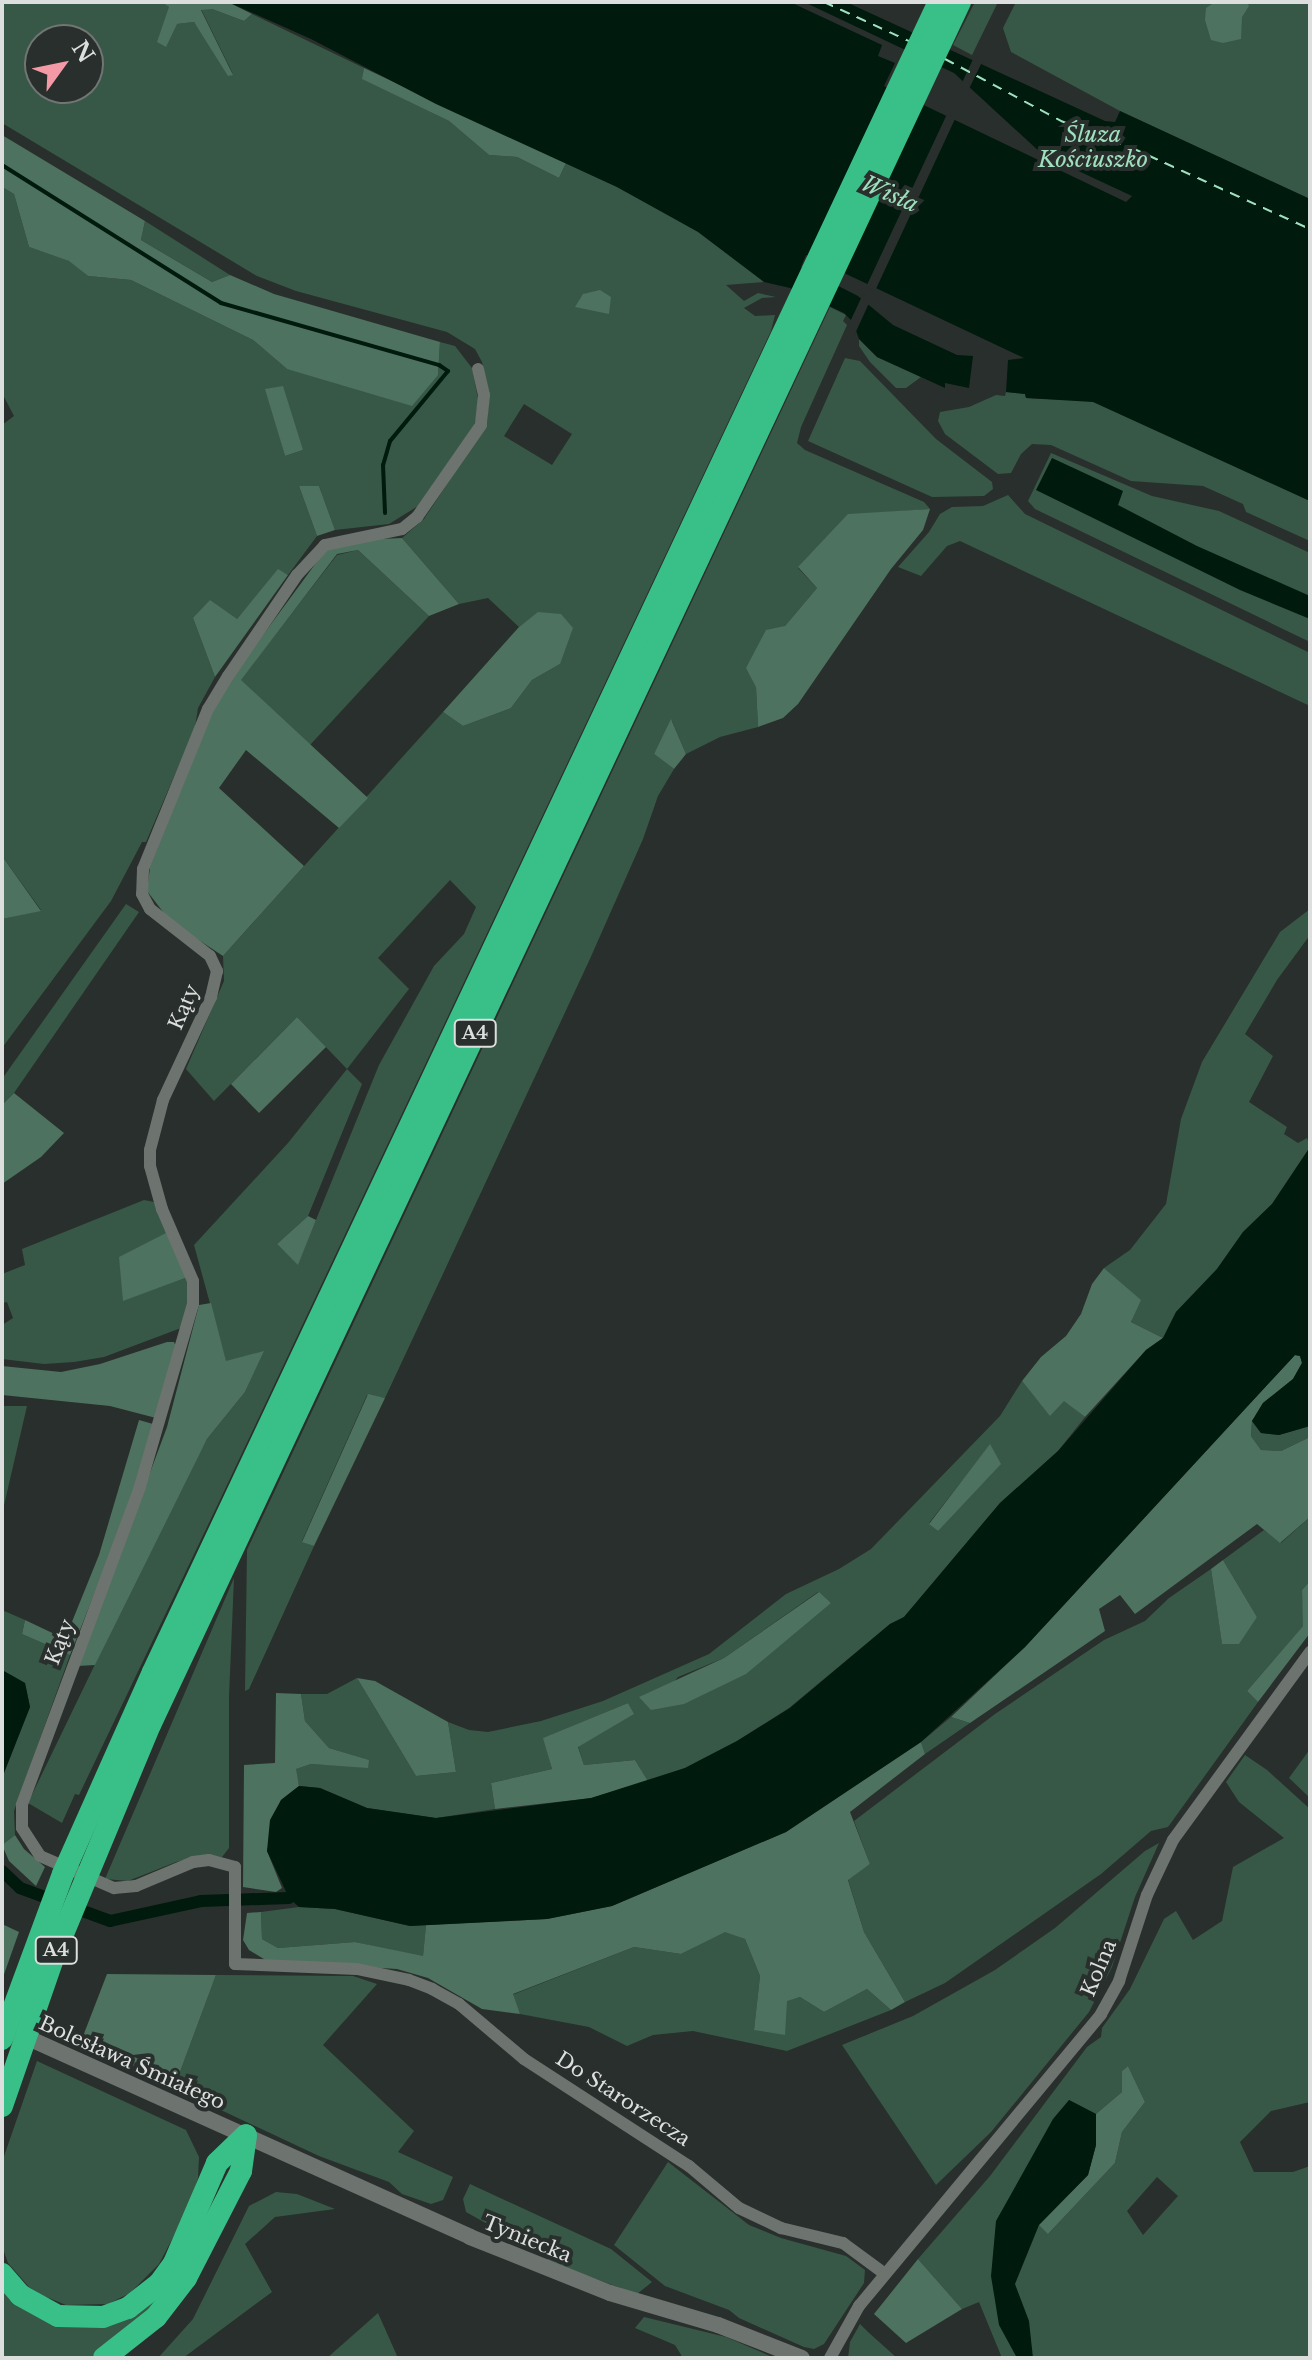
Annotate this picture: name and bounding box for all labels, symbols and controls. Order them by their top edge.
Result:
north arrow [24,24,104,104]
text: N [66,36,100,68]
water label: Śluza Kościuszko [1038,121,1148,172]
water label: Wisła [858,170,922,218]
street label: Kąty [164,981,204,1033]
road number: A4 [453,1019,497,1047]
street label: Kąty [40,1616,80,1668]
road number: A4 [34,1936,78,1964]
street label: Kolna [1076,1936,1122,2000]
street label: Bolesława Śmiałego [35,2011,229,2115]
street label: Do Starorzecza [551,2047,695,2151]
street label: Tyniecka [479,2210,575,2268]

